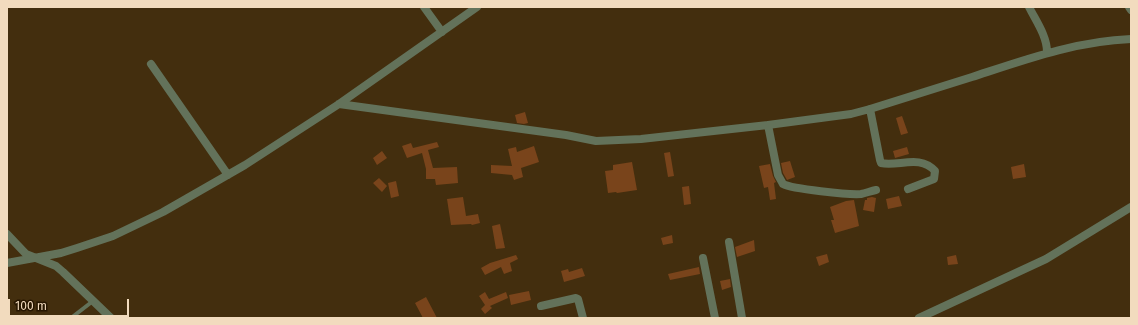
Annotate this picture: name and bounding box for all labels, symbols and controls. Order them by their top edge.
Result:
scale bar [10,291,131,317]
text: 100 m [15,299,47,313]

